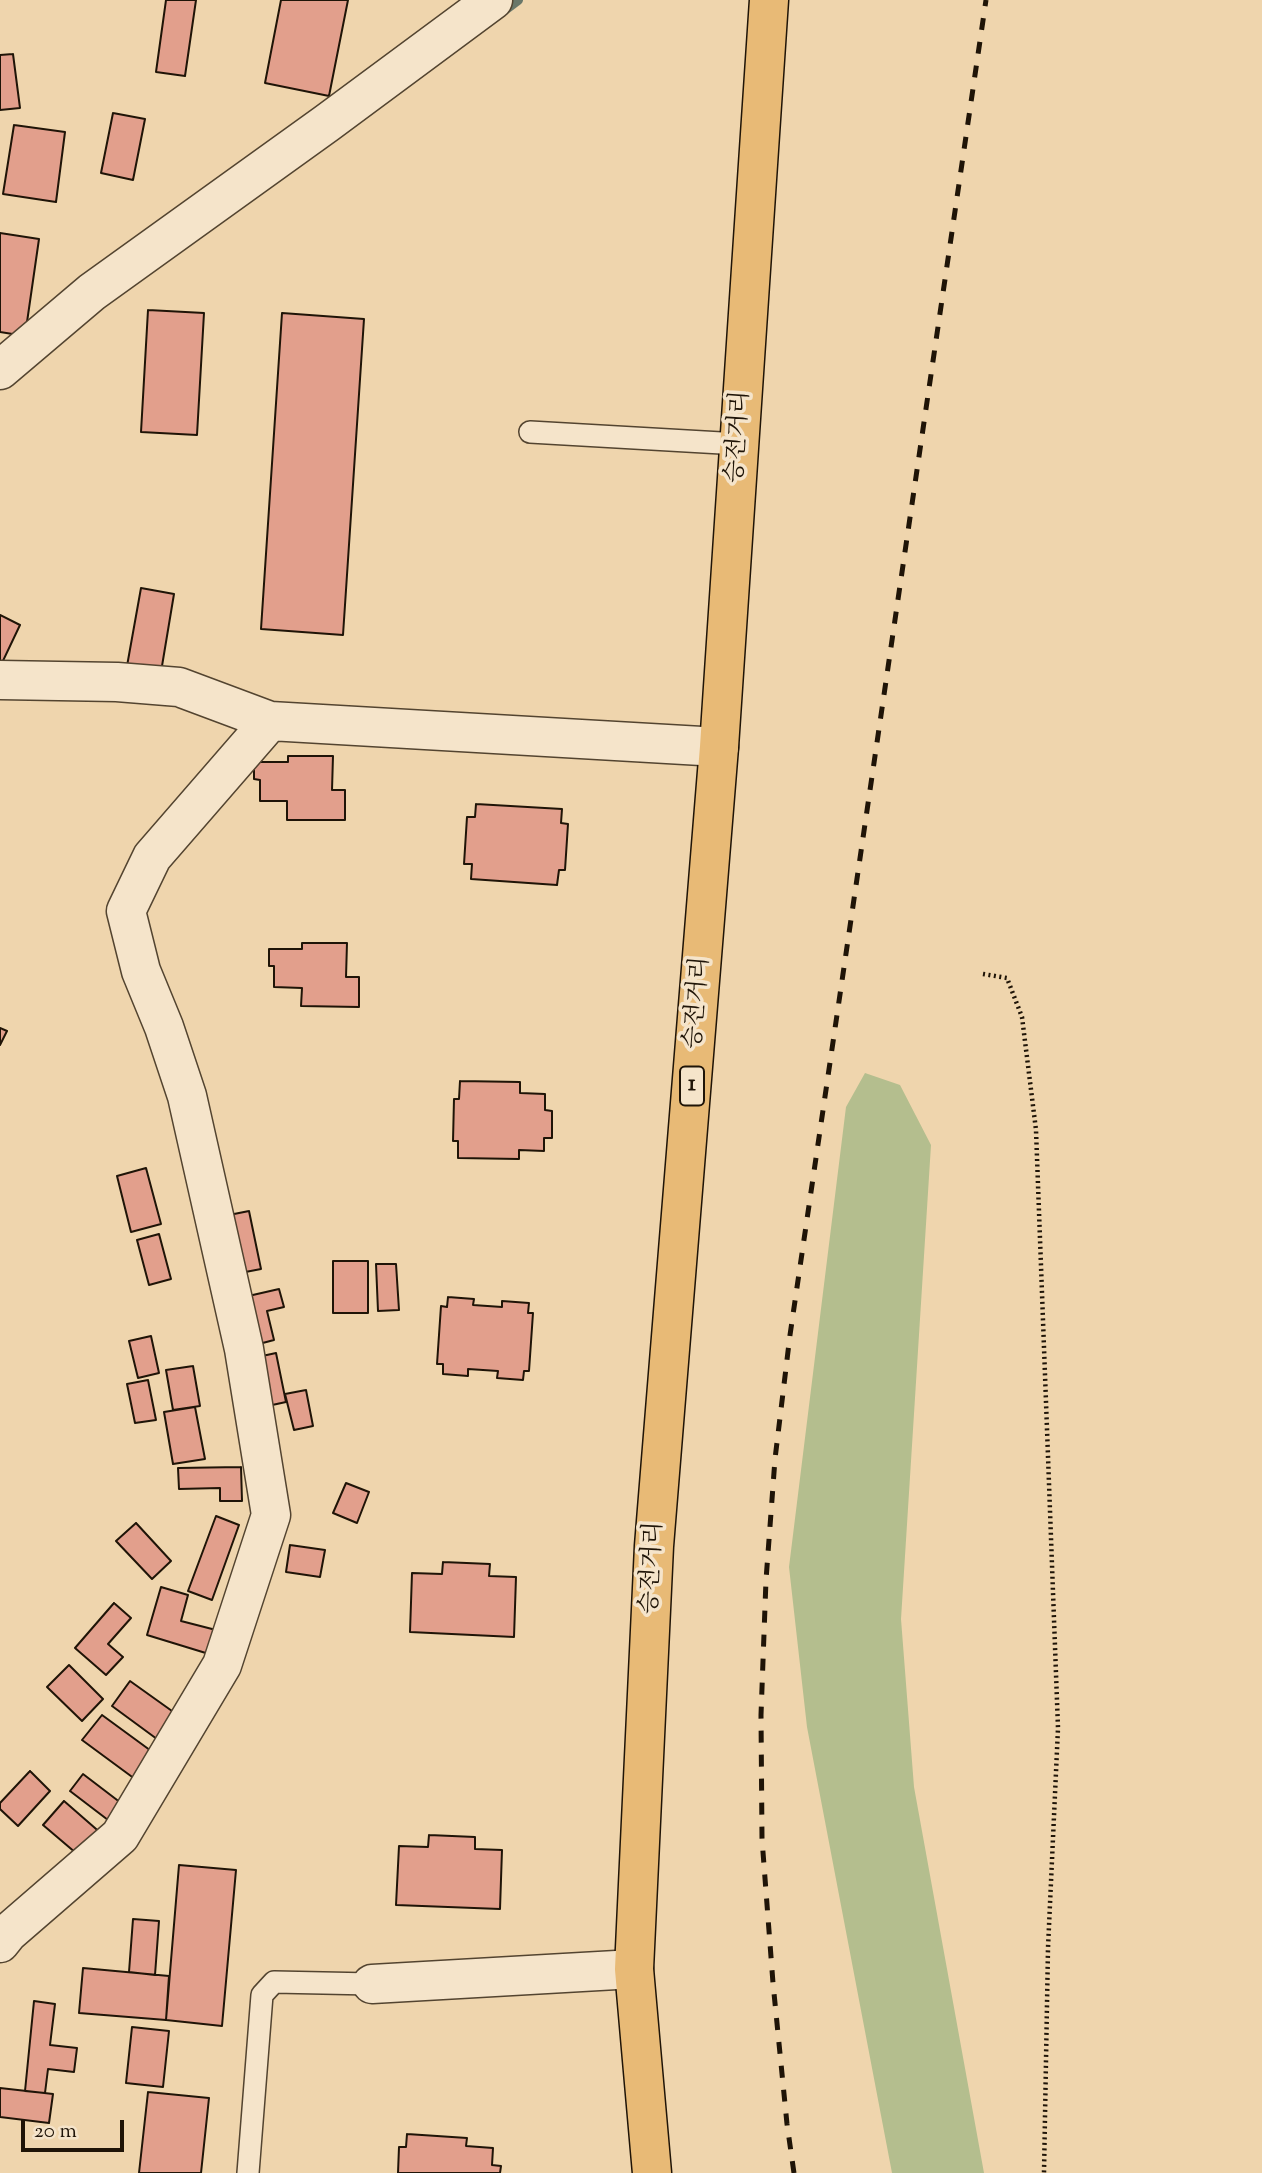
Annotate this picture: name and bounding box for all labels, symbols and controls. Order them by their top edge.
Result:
street label: 승전거리 [722,390,758,484]
street label: 승전거리 [681,956,717,1050]
road number: 1 [680,1066,704,1106]
street label: 승전거리 [637,1521,671,1615]
scale bar [24,2106,128,2150]
text: 20 m [34,2117,77,2147]

